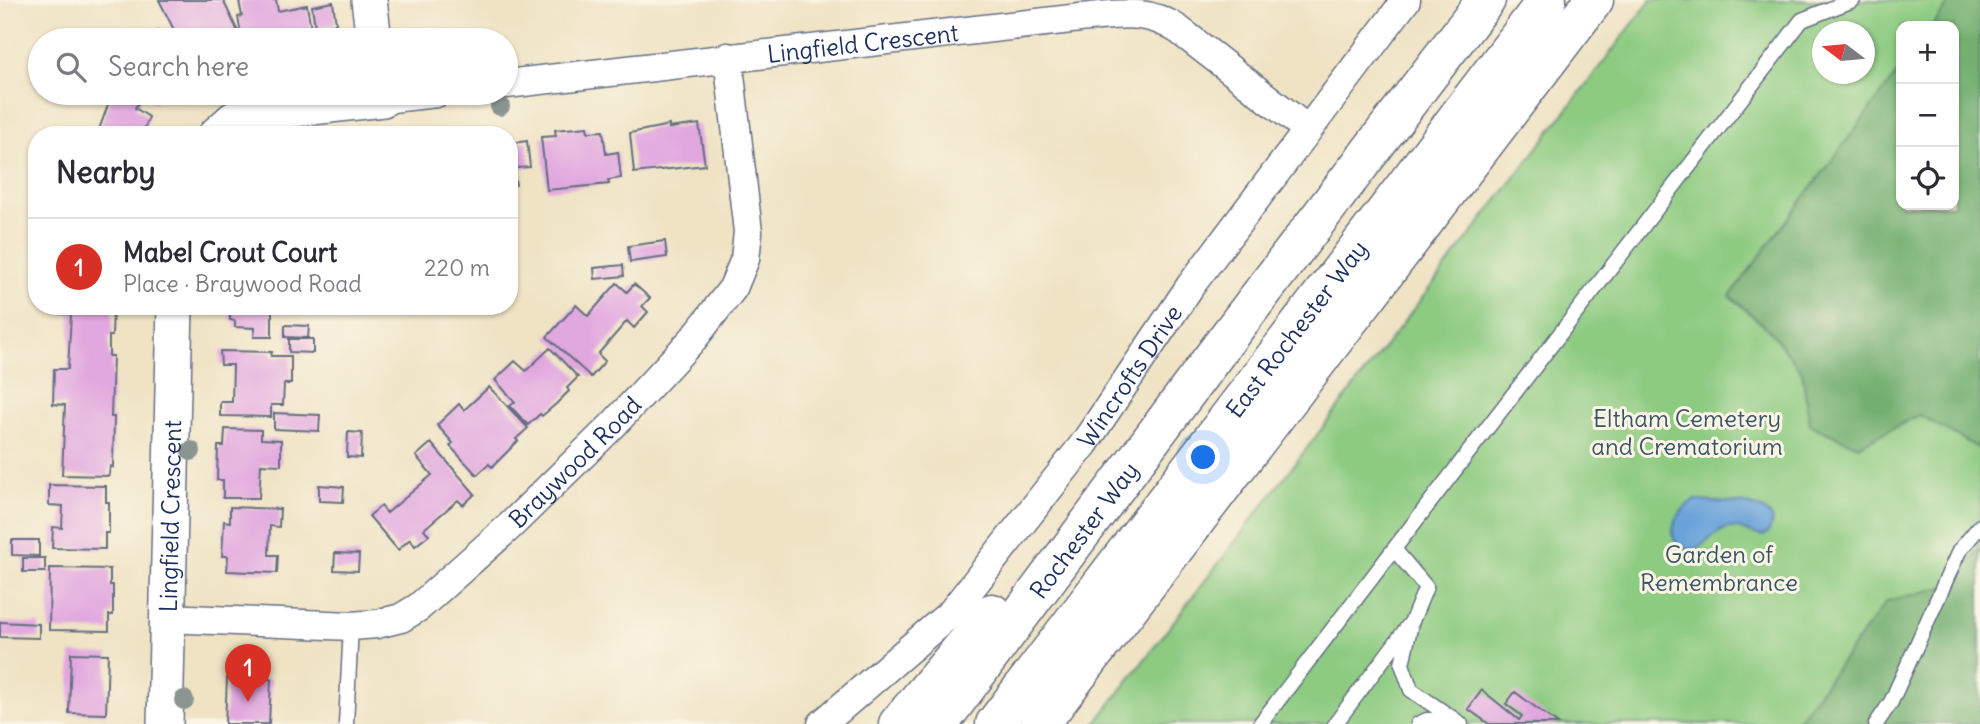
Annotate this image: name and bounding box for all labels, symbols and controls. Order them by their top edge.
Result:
street label: Lingfield Crescent [765,17,960,69]
north arrow [1812,21,1875,84]
map controls [1896,21,1959,210]
button: + [1896,21,1959,84]
search box [28,28,518,105]
icon: search [52,48,90,86]
text: Search here [108,50,249,83]
button: − [1896,84,1959,147]
button: locate [1896,147,1959,210]
text: Nearby [56,153,156,191]
street label: East Rochester Way [1219,234,1374,423]
text: Mabel Crout Court [123,236,337,269]
text: 1 [74,253,84,282]
text: 220 m [424,253,490,282]
text: Place · Braywood Road [123,269,362,298]
street label: Wincrofts Drive [1071,299,1188,453]
street label: Braywood Road [502,390,647,534]
park label: Eltham Cemetery and Crematorium [1591,403,1783,461]
street label: Lingfield Crescent [153,420,187,613]
your location [1186,440,1220,474]
street label: Rochester Way [1023,456,1145,604]
park label: Garden of Remembrance [1640,539,1798,597]
pin: 1 [225,644,271,702]

